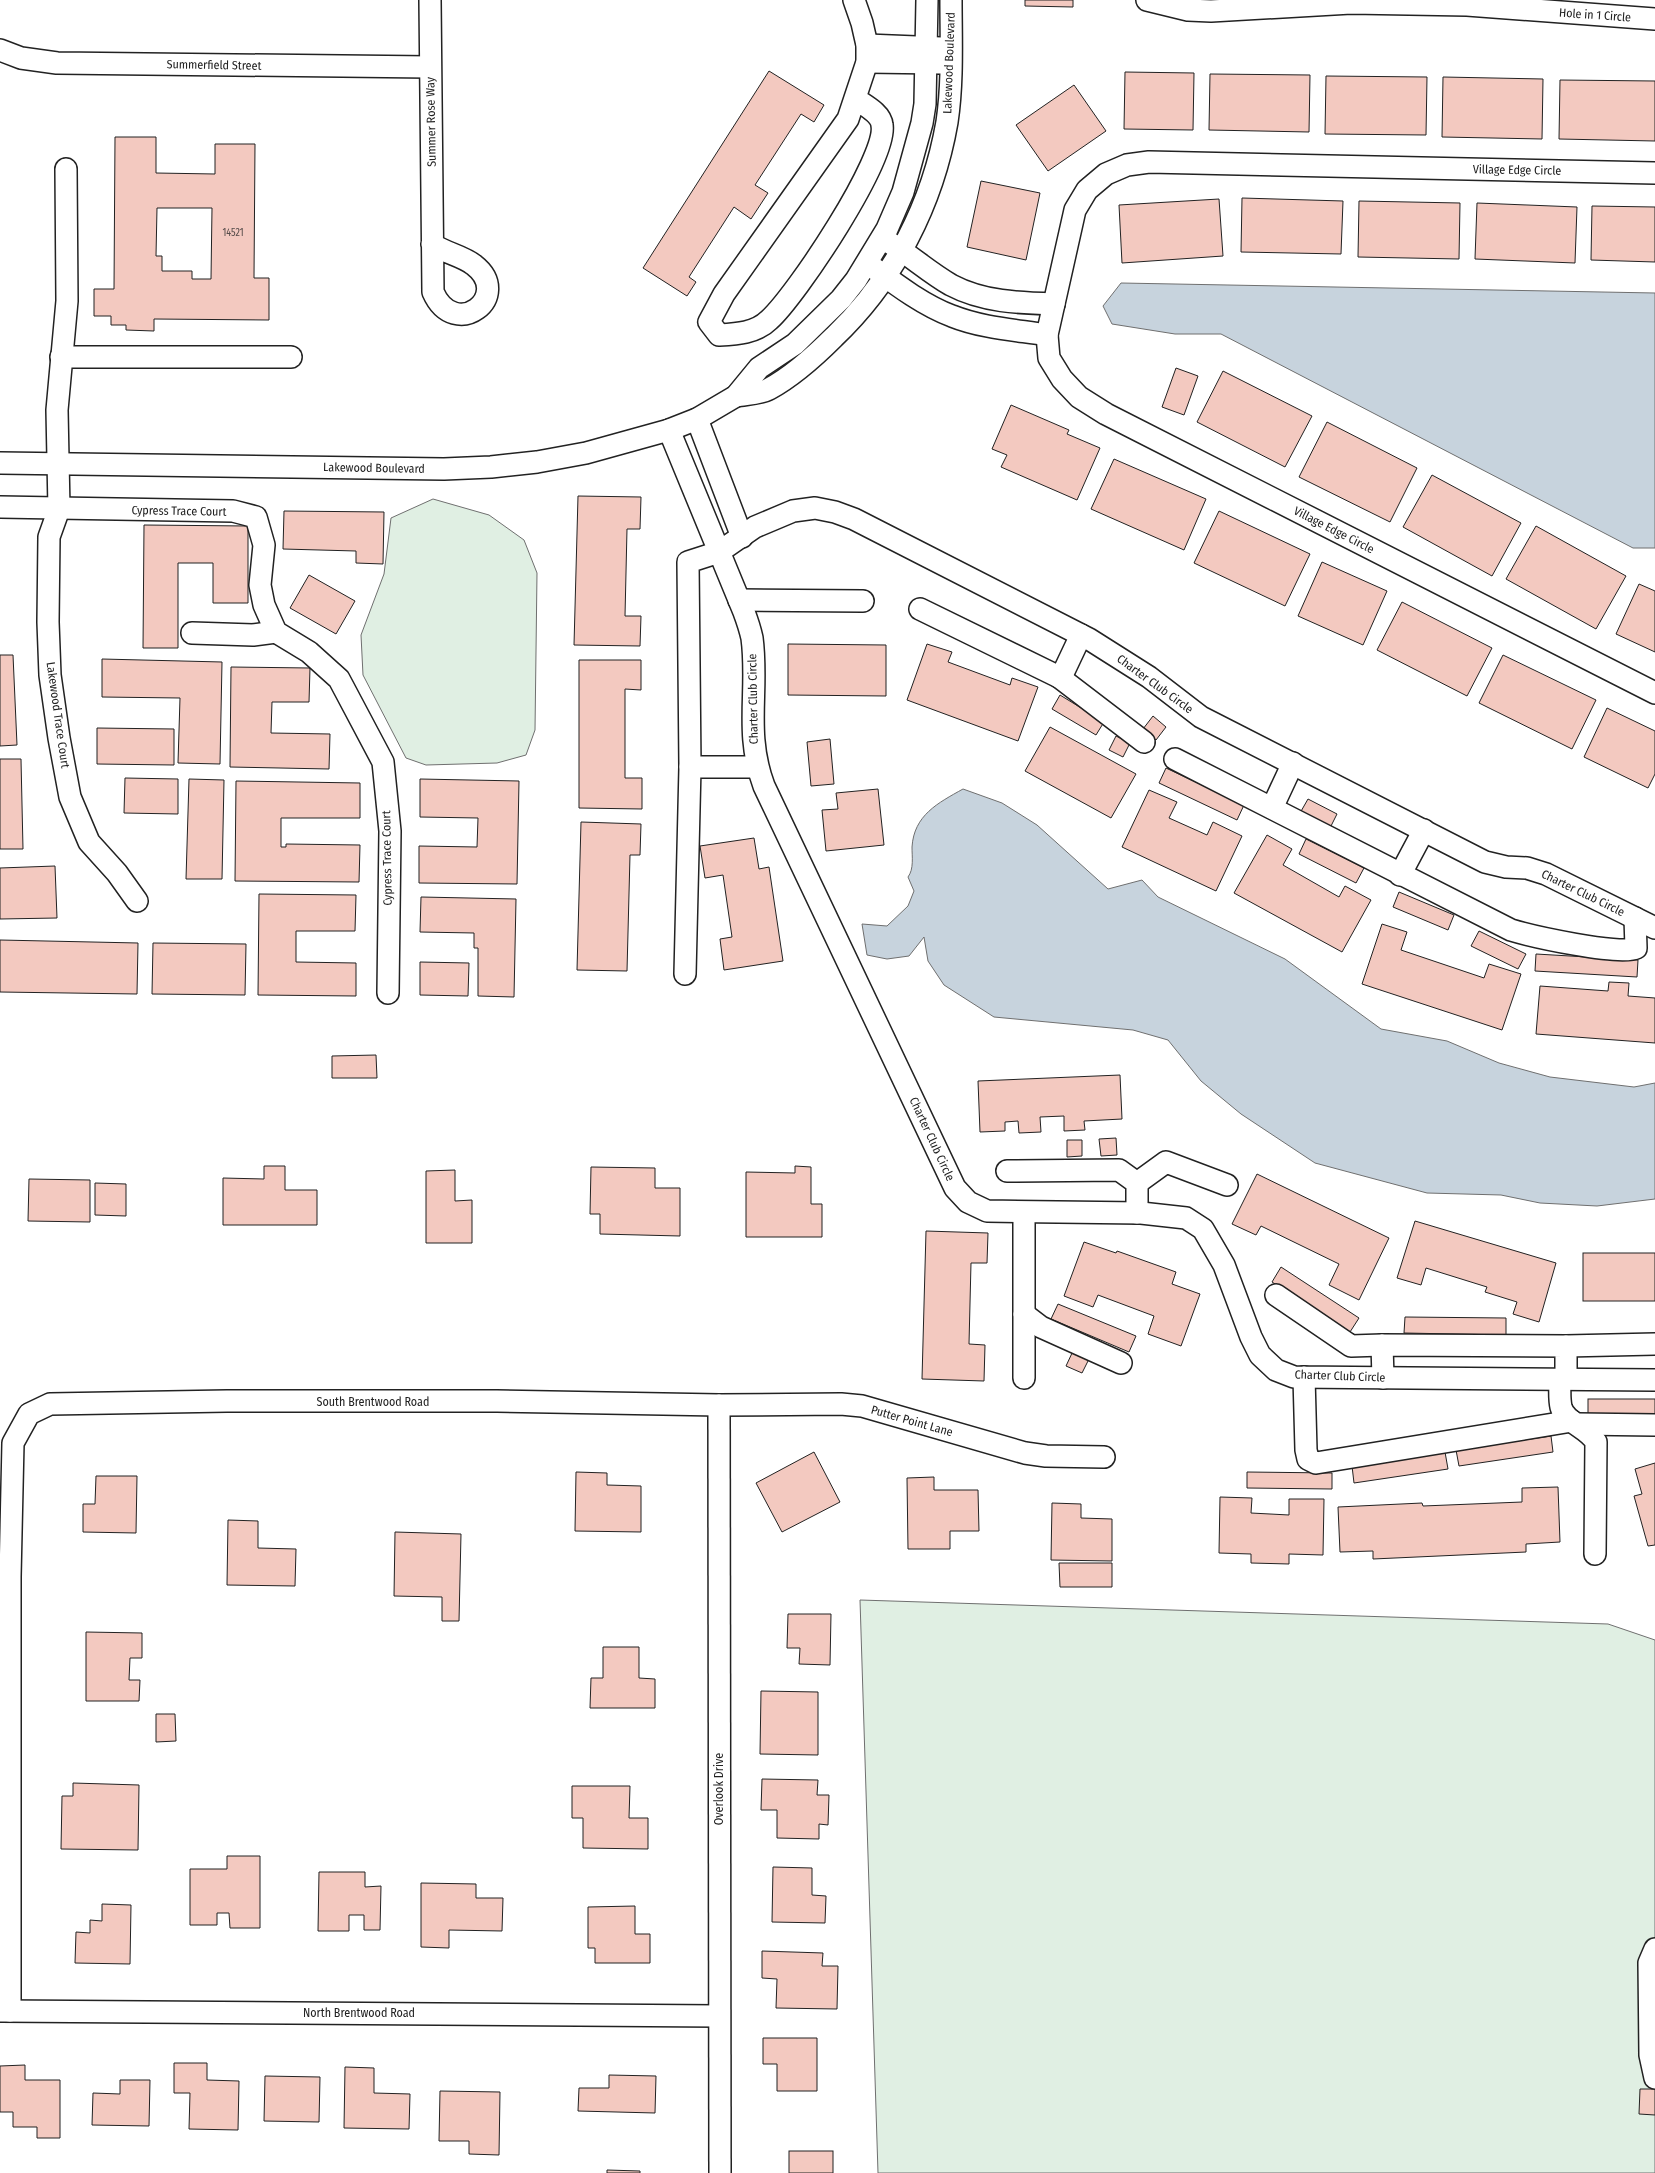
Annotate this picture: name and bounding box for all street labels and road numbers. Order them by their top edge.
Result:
street label: Hole in 1 Circle [1558,5,1632,25]
street label: Lakewood Boulevard [940,12,958,114]
street label: Summerfield Street [166,57,262,73]
street label: Summer Rose Way [423,76,439,167]
street label: Village Edge Circle [1473,162,1561,178]
street label: Lakewood Boulevard [323,460,425,476]
street label: Cypress Trace Court [131,503,227,519]
street label: Village Edge Circle [1291,504,1377,556]
street label: Charter Club Circle [1114,652,1196,716]
street label: Charter Club Circle [745,653,761,745]
street label: Lakewood Trace Court [44,661,72,769]
street label: Cypress Trace Court [379,810,395,906]
street label: Charter Club Circle [1539,867,1627,919]
street label: Charter Club Circle [906,1095,958,1183]
street label: Charter Club Circle [1294,1367,1386,1385]
street label: South Brentwood Road [317,1395,429,1409]
street label: Putter Point Lane [869,1403,955,1439]
street label: Overlook Drive [712,1753,726,1825]
street label: North Brentwood Road [303,2006,415,2020]

